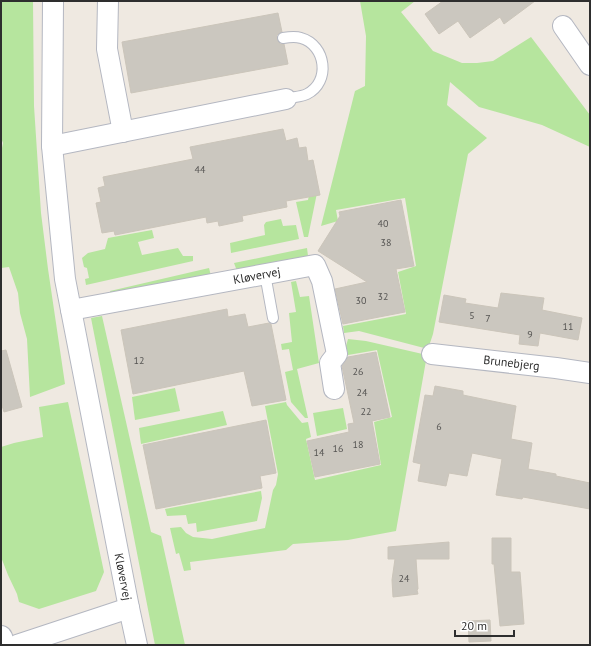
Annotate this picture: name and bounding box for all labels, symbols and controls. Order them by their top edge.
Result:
house number: 44 [195,163,206,176]
house number: 40 [378,217,389,230]
house number: 38 [381,236,391,249]
street label: Kløvervej [232,264,282,287]
house number: 32 [378,290,388,303]
house number: 30 [356,294,367,307]
house number: 5 [469,309,475,322]
house number: 7 [485,312,491,325]
house number: 11 [563,320,573,333]
house number: 9 [527,328,533,341]
street label: Brunebjerg [483,352,541,373]
house number: 12 [134,354,144,367]
house number: 26 [353,365,363,378]
house number: 24 [357,386,368,399]
house number: 22 [361,405,371,418]
house number: 6 [436,420,442,433]
house number: 18 [353,438,363,451]
house number: 16 [333,442,343,455]
house number: 14 [314,446,325,459]
street label: Kløvervej [111,552,135,602]
house number: 24 [399,572,410,585]
scale bar [455,612,514,638]
text: 20 m [461,618,487,633]

